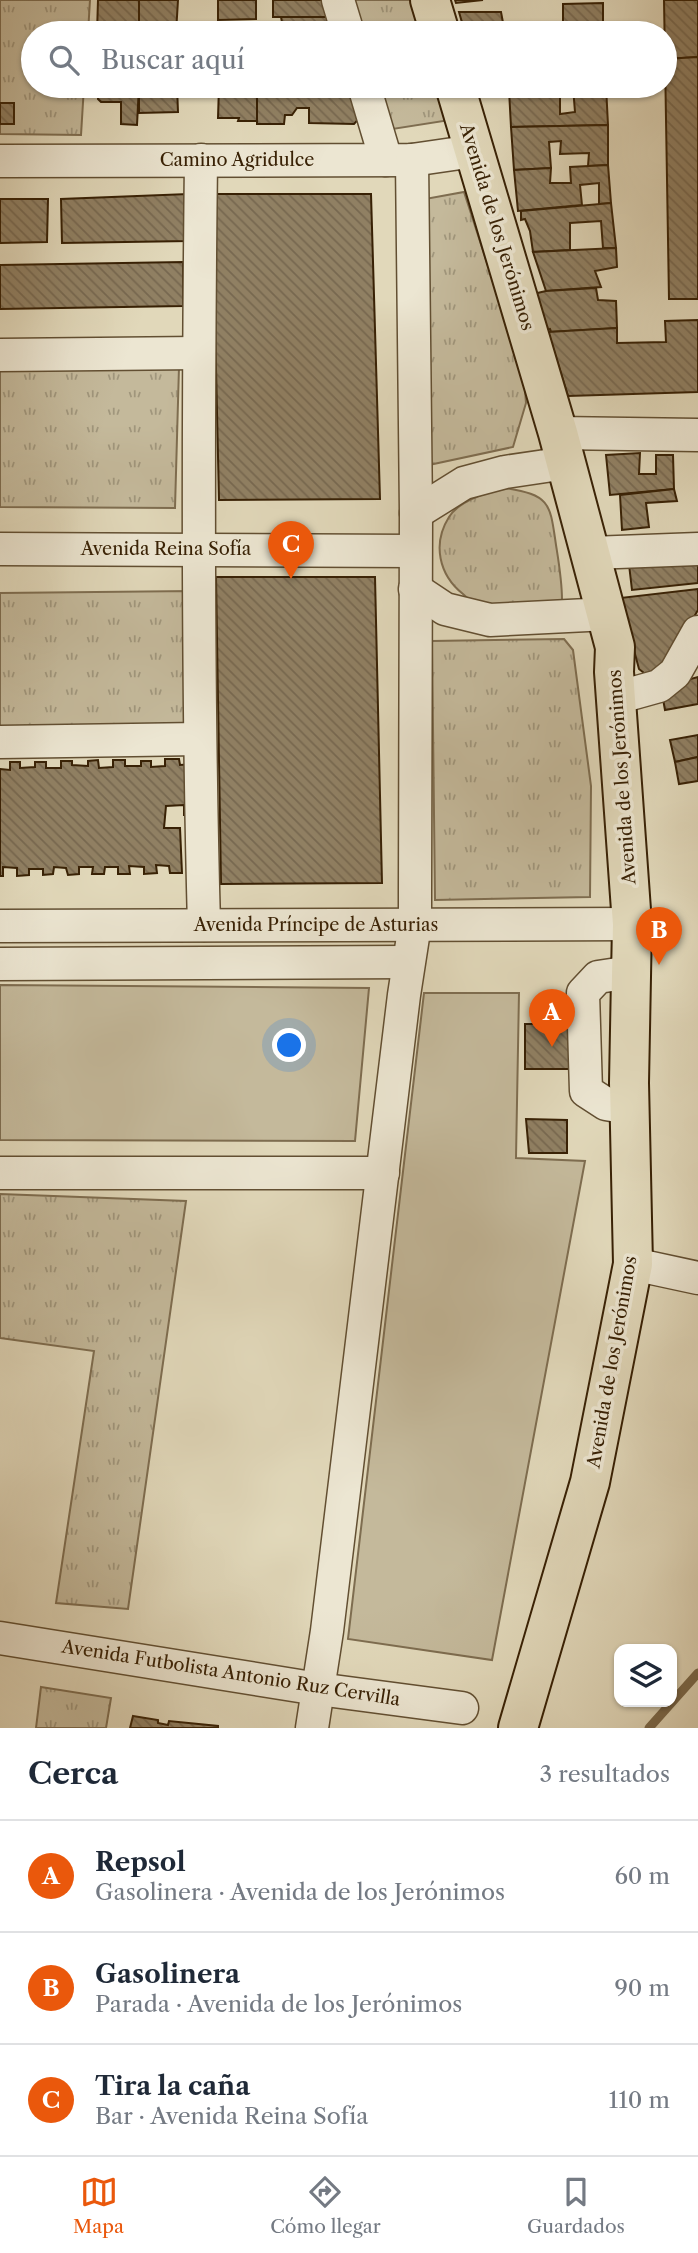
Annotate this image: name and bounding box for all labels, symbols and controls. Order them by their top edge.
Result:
search box [21,21,677,98]
icon: search [45,41,83,79]
text: Buscar aquí [101,44,245,76]
street label: Avenida de los Jerónimos [455,120,539,333]
street label: Camino Agridulce [160,149,314,171]
pin: C [268,521,314,579]
street label: Avenida Reina Sofía [80,538,252,560]
street label: Avenida de los Jerónimos [604,669,641,886]
pin: B [636,907,682,965]
street label: Avenida Príncipe de Asturias [193,914,438,936]
pin: A [529,989,575,1047]
your location [272,1028,306,1062]
street label: Avenida de los Jerónimos [582,1254,642,1471]
street label: Avenida Futbolista Antonio Ruz Cervilla [59,1635,402,1711]
map controls [614,1644,677,1707]
button: layers [614,1644,677,1707]
text: Cerca [28,1755,118,1792]
text: 3 resultados [540,1760,670,1788]
text: Repsol [95,1846,186,1878]
text: A [42,1862,60,1890]
text: 60 m [614,1862,670,1890]
text: Gasolinera · Avenida de los Jerónimos [95,1878,505,1906]
text: Gasolinera [95,1958,240,1990]
text: B [42,1974,60,2002]
text: 90 m [614,1974,670,2002]
text: Parada · Avenida de los Jerónimos [95,1990,462,2018]
text: Tira la caña [95,2070,250,2102]
text: C [42,2086,60,2114]
text: 110 m [609,2086,670,2114]
text: Bar · Avenida Reina Sofía [95,2102,368,2130]
tab: Mapa [73,2173,124,2238]
tab: Cómo llegar [270,2173,381,2238]
tab: Guardados [527,2173,625,2238]

